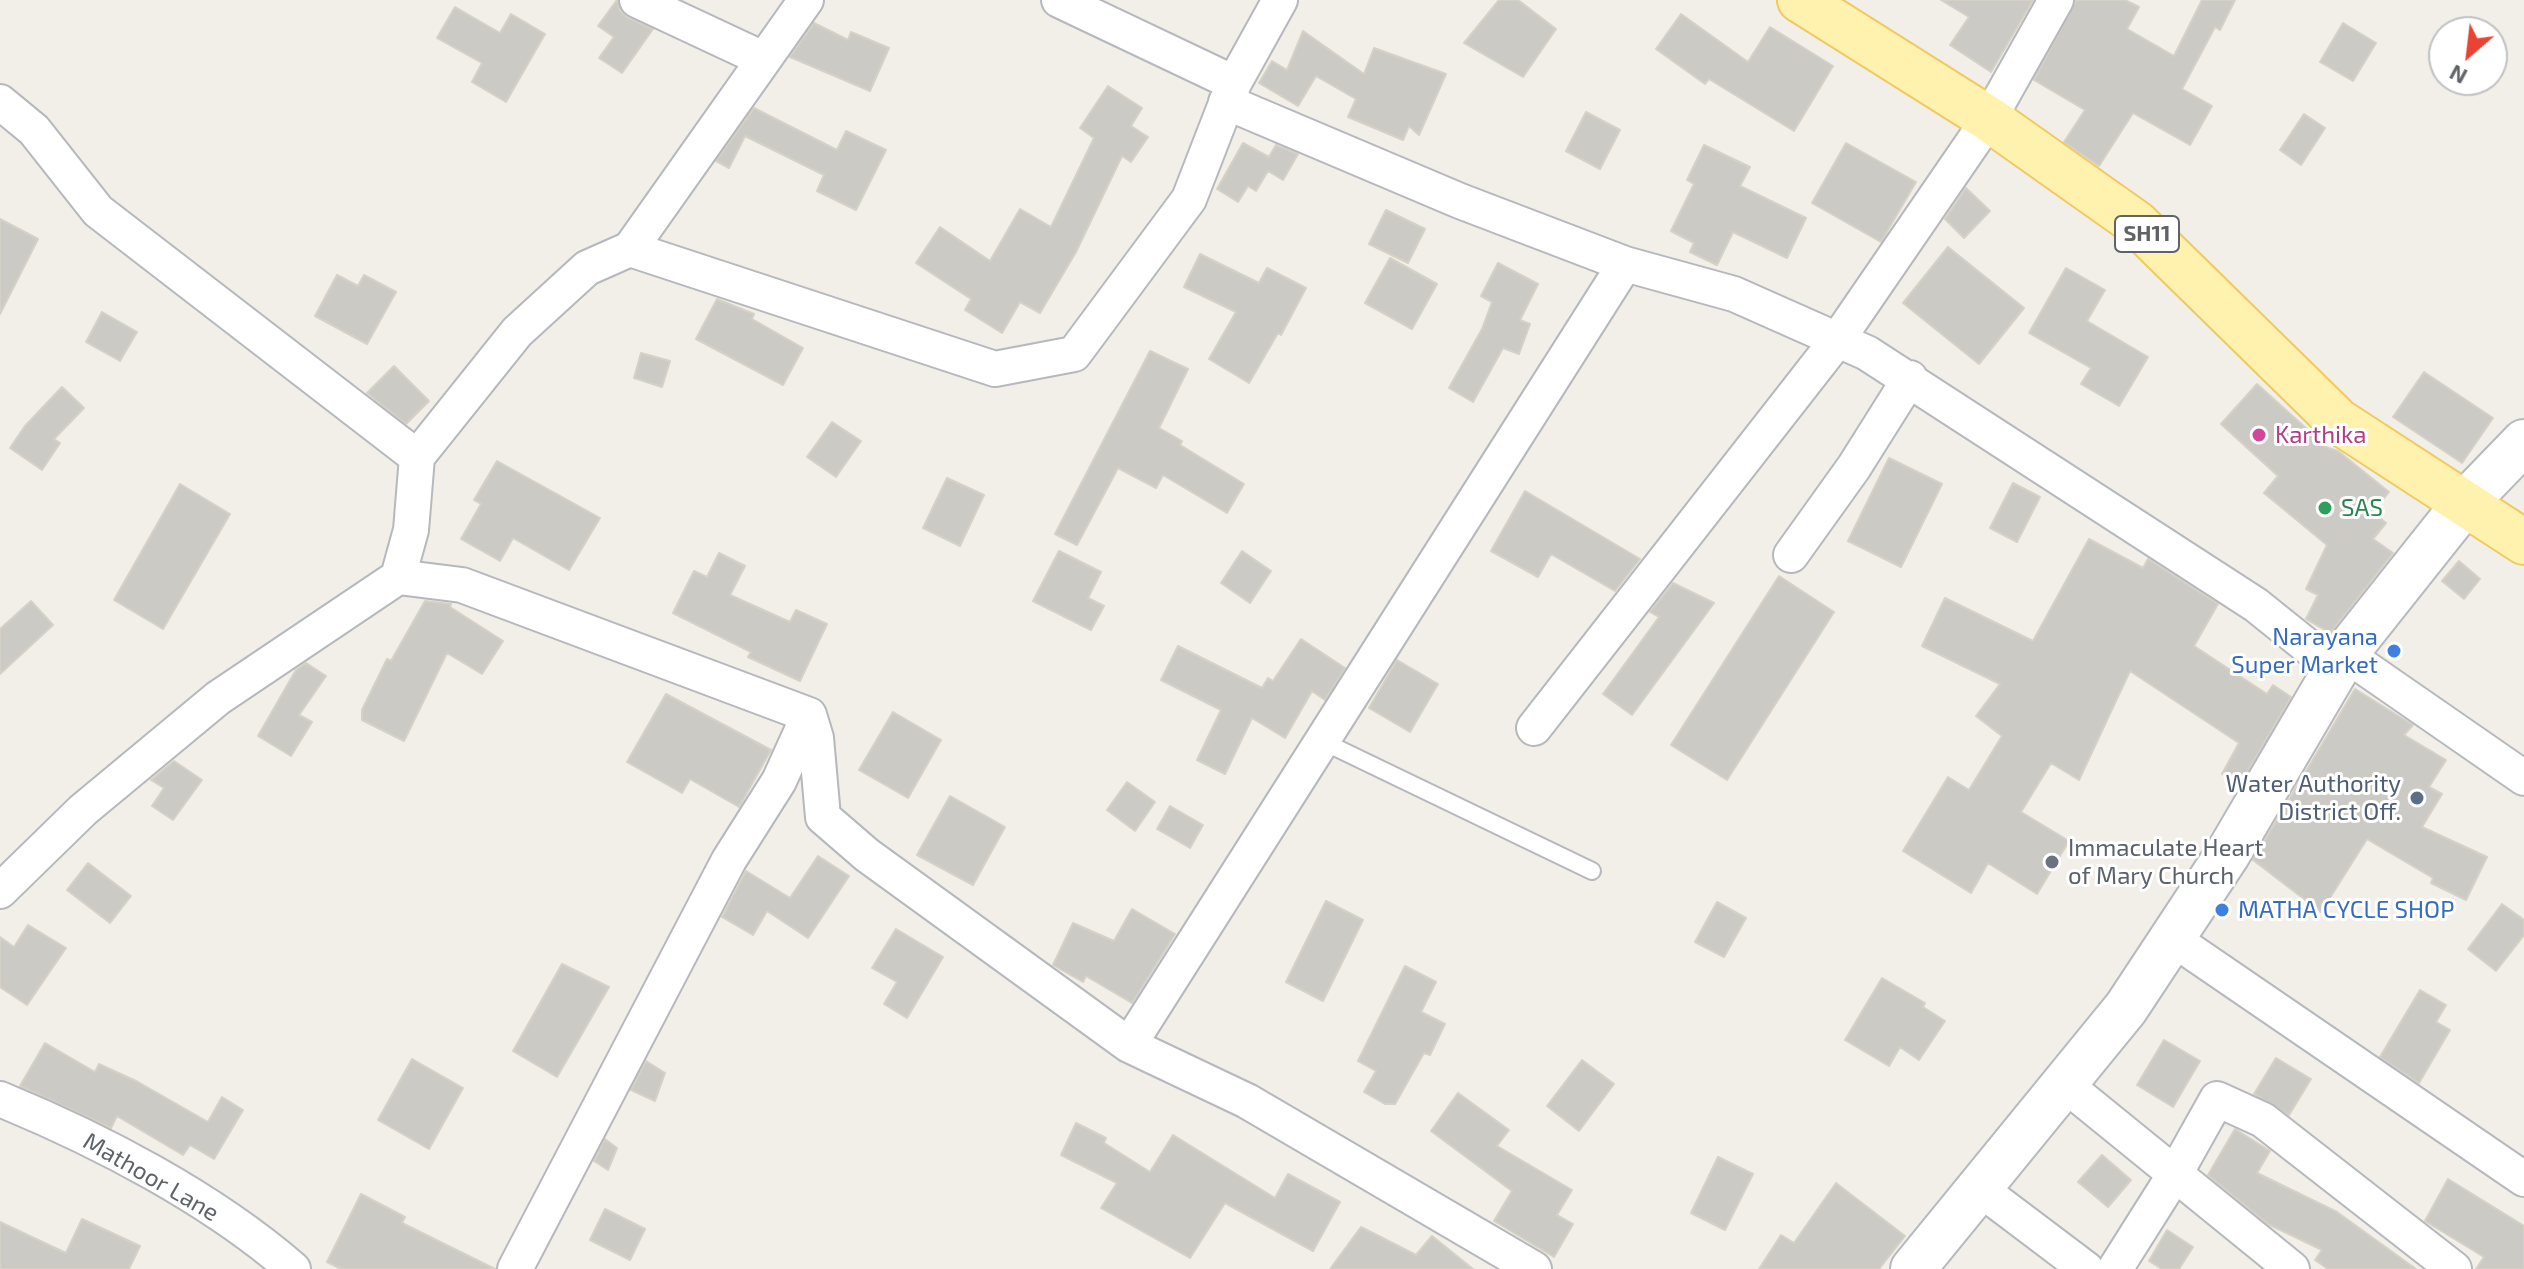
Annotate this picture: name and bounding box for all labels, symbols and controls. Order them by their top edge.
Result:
north arrow [2428,16,2508,96]
text: N [2445,60,2471,91]
road number: SH11 [2115,216,2179,252]
place label: Karthika [2275,421,2366,449]
marker: Karthika [2250,426,2268,444]
place label: SAS [2341,494,2383,522]
marker: SAS [2316,499,2334,517]
place label: Narayana Super Market [2231,623,2378,679]
marker: Narayana Super Market [2385,642,2403,660]
place label: Water Authority District Off. [2226,770,2401,826]
marker: Water Authority District Off. [2408,789,2426,807]
place label: Immaculate Heart of Mary Church [2068,834,2263,890]
marker: Immaculate Heart of Mary Church [2043,853,2061,871]
place label: MATHA CYCLE SHOP [2238,896,2454,924]
marker: MATHA CYCLE SHOP [2213,901,2231,919]
street label: Mathoor Lane [78,1127,224,1227]

